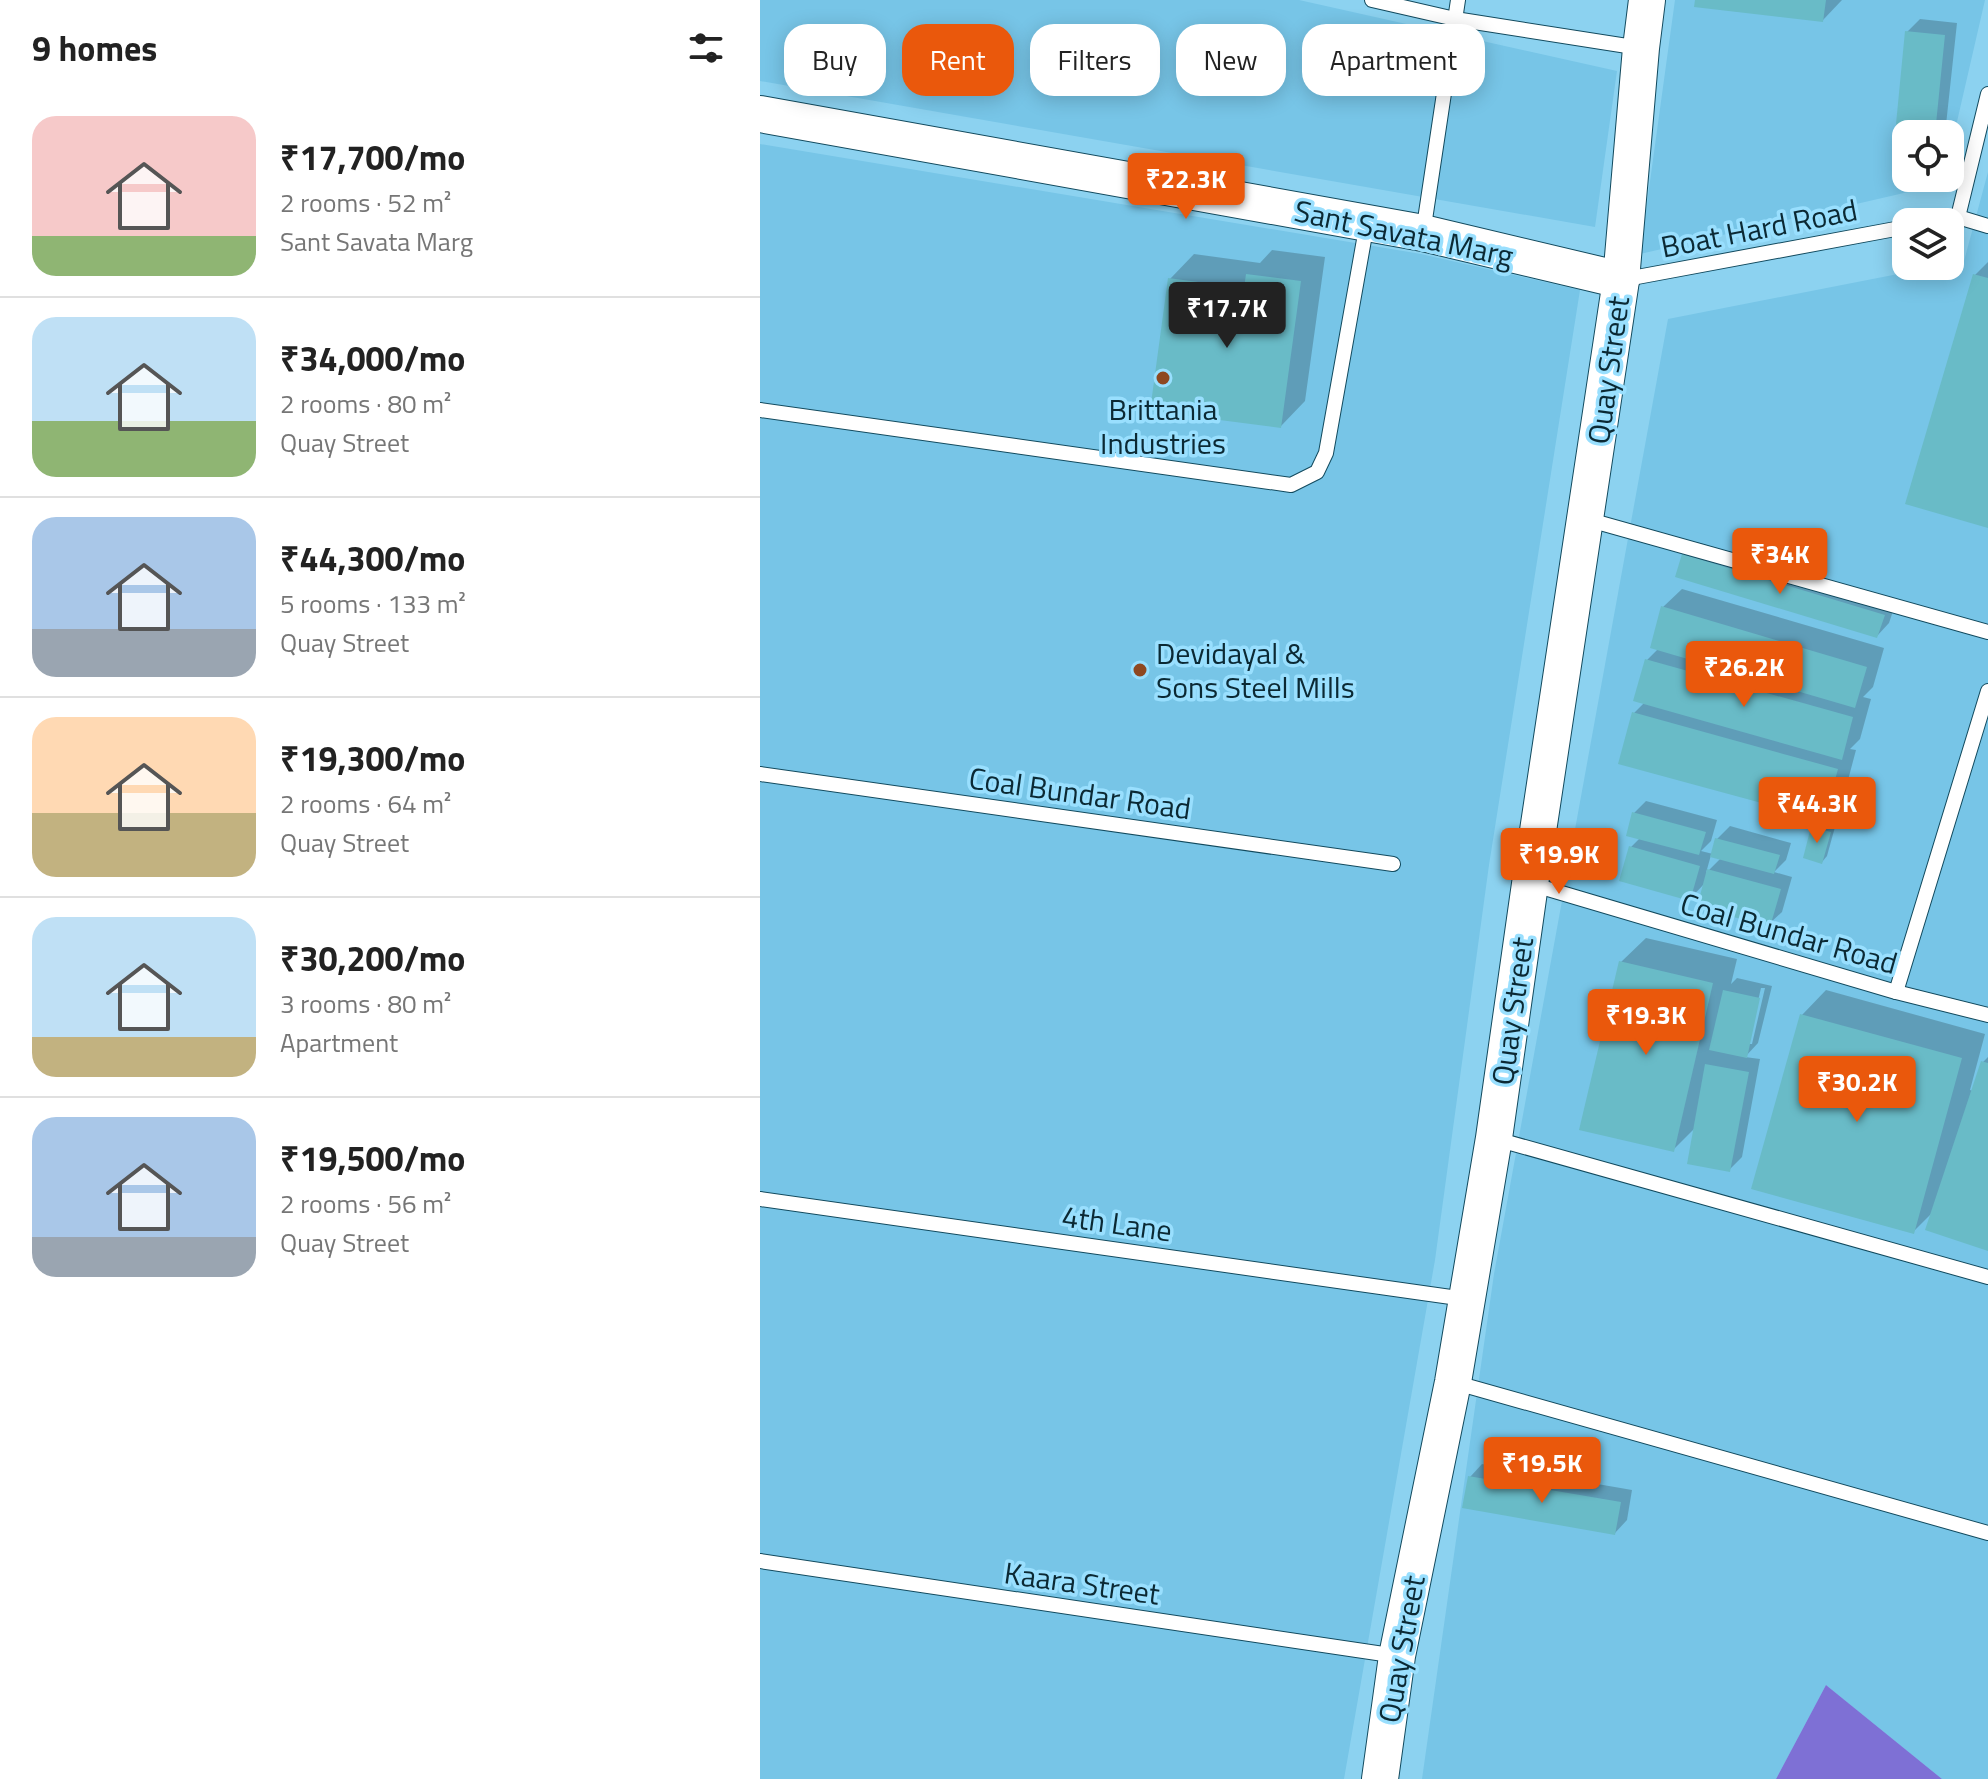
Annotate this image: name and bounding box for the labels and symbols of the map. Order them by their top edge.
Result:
pin: ₹22.3K [1121,153,1251,221]
street label: Boat Hard Road [1657,186,1861,270]
street label: Sant Savata Marg [1290,187,1518,279]
pin: ₹17.7K [1162,282,1292,350]
street label: Quay Street [1575,293,1641,447]
marker: Brittania Industries [1154,369,1172,387]
place label: Brittania Industries [1100,386,1226,466]
pin: ₹34K [1733,528,1827,596]
place label: Devidayal & Sons Steel Mills [1156,630,1355,710]
pin: ₹26.2K [1679,641,1809,709]
marker: Devidayal & Sons Steel Mills [1131,661,1149,679]
street label: Coal Bundar Road [966,755,1194,831]
pin: ₹44.3K [1752,777,1882,845]
pin: ₹19.9K [1494,828,1624,896]
street label: Coal Bundar Road [1675,880,1903,986]
street label: Quay Street [1479,934,1545,1088]
pin: ₹19.3K [1581,989,1711,1057]
pin: ₹30.2K [1792,1056,1922,1124]
street label: 4th Lane [1059,1193,1175,1253]
pin: ₹19.5K [1477,1437,1607,1505]
street label: Kaara Street [1001,1549,1163,1617]
street label: Quay Street [1365,1571,1437,1726]

